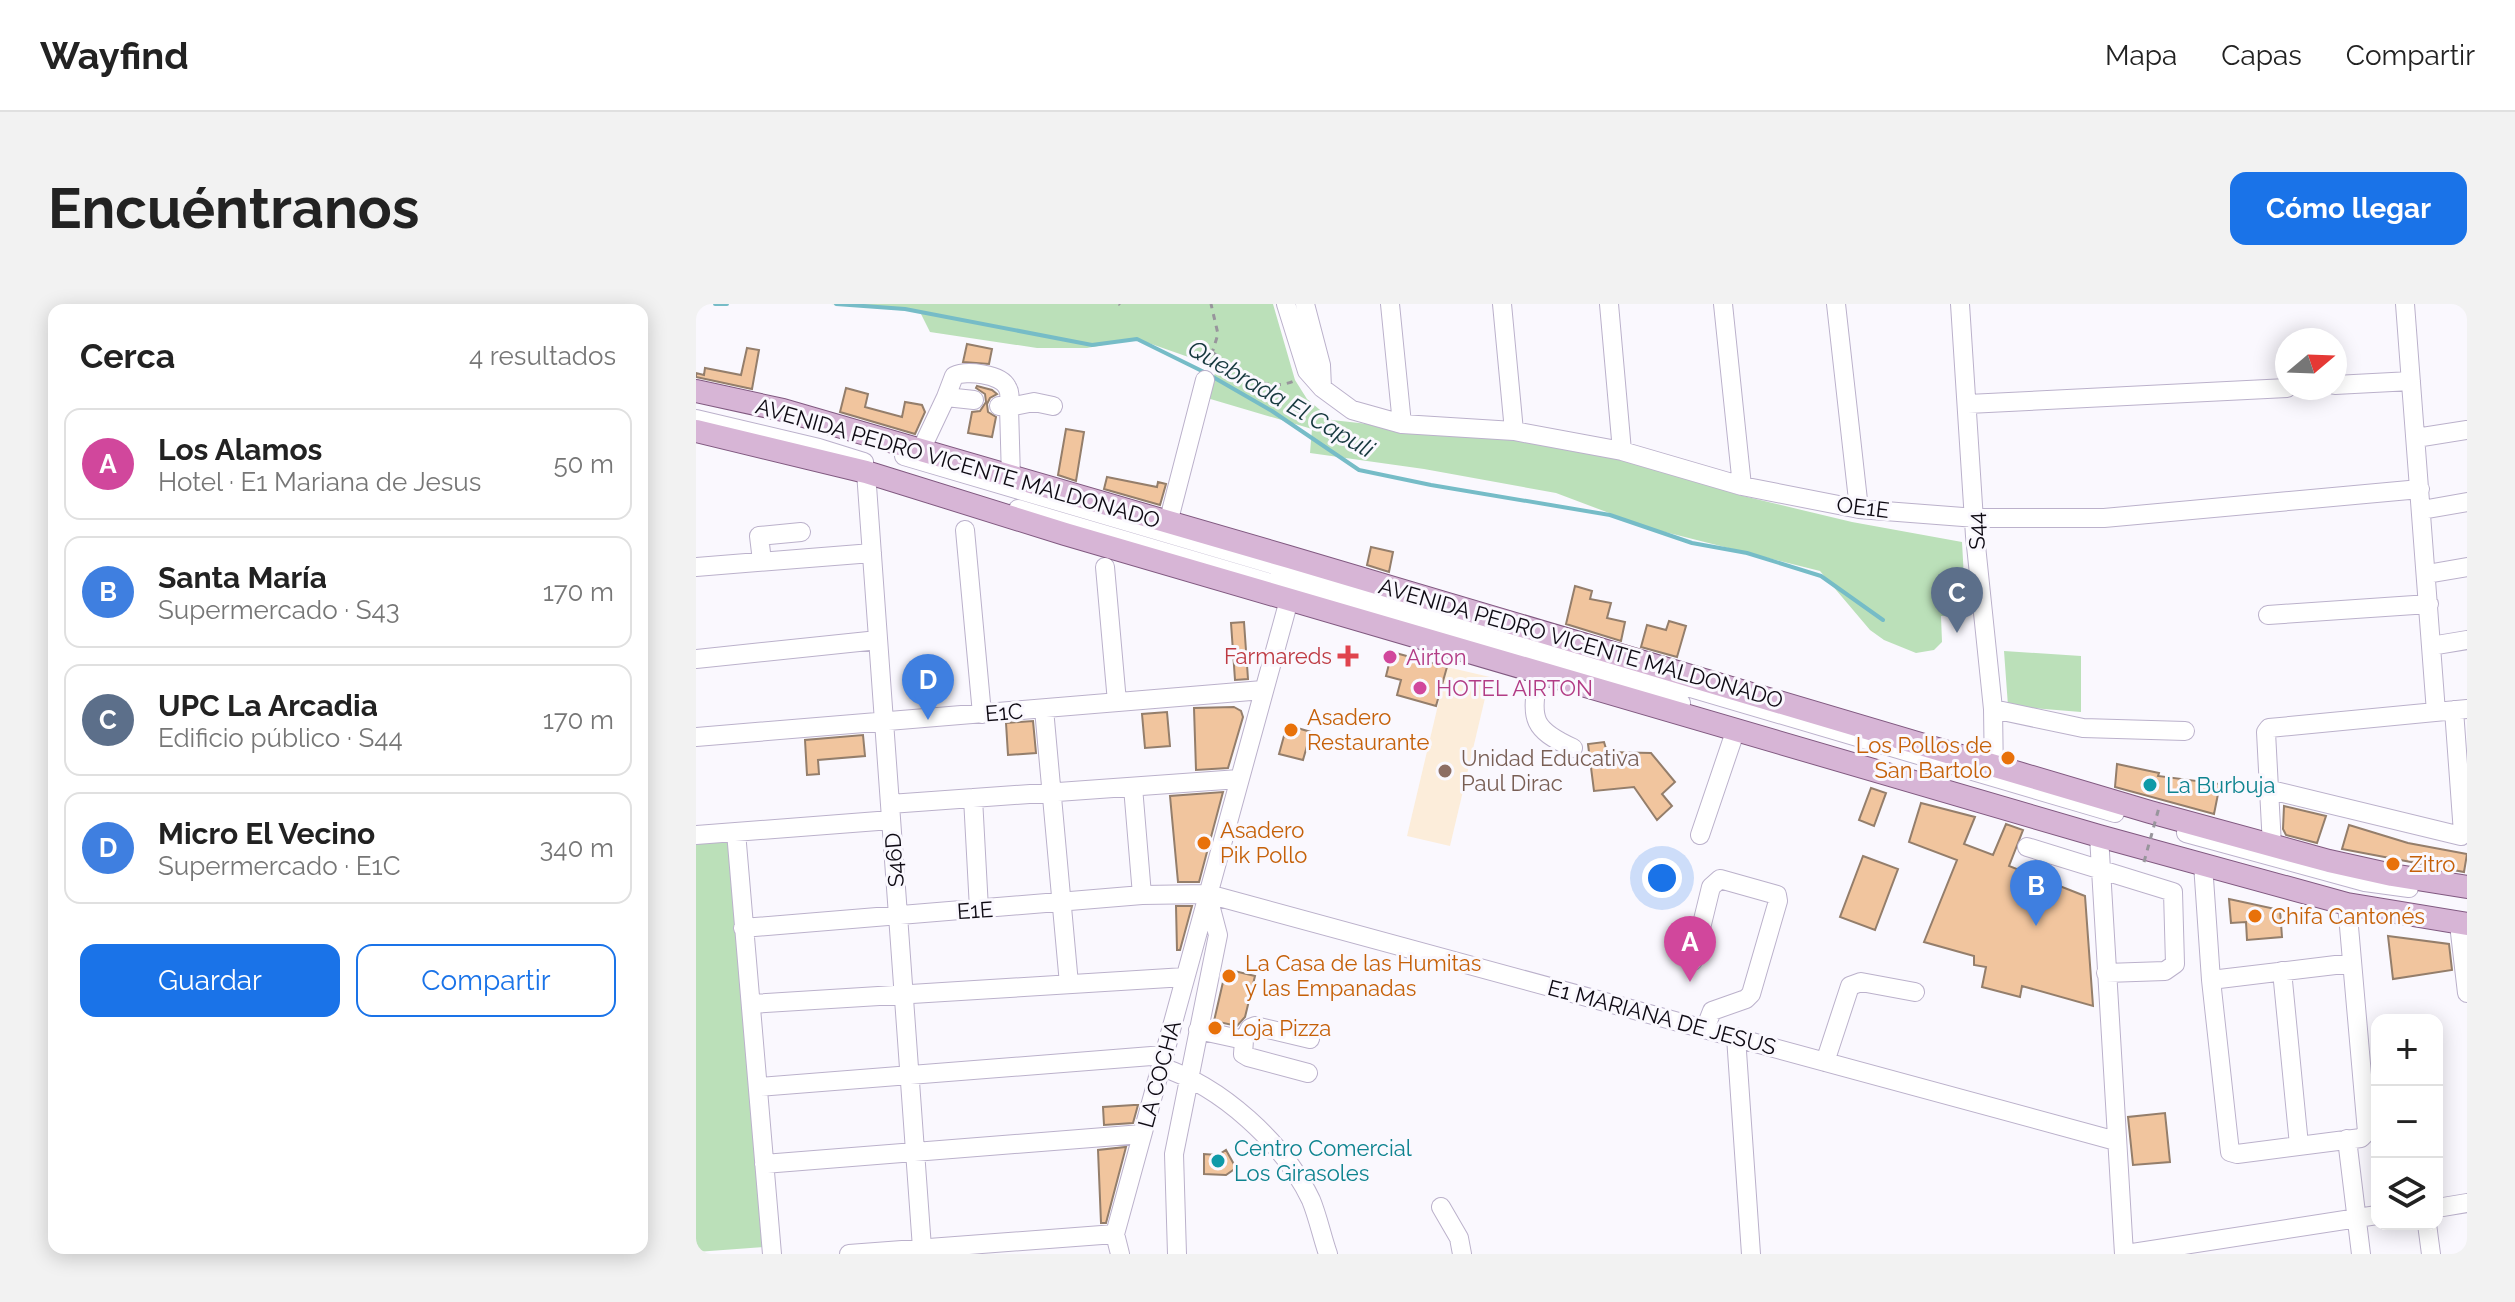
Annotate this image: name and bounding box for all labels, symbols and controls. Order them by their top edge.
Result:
text: Wayfind [40,33,189,78]
text: Mapa [2105,39,2177,72]
text: Capas [2221,39,2302,72]
text: Compartir [2346,39,2475,72]
button: Cómo llegar [2230,172,2467,245]
text: Encuéntranos [48,175,419,241]
north arrow [2275,328,2347,400]
water label: Quebrada El Capuli [1183,333,1380,464]
text: Cerca [80,336,175,376]
text: 4 resultados [469,341,616,371]
street label: AVENIDA PEDRO VICENTE MALDONADO [753,393,1163,533]
text: Los Alamos [158,432,322,467]
text: A [99,449,117,479]
text: 50 m [553,449,614,479]
text: Hotel · E1 Mariana de Jesus [158,467,481,497]
street label: OE1E [1835,491,1891,523]
street label: S44 [1962,512,1990,550]
text: Santa María [158,560,327,595]
pin: C [1931,567,1983,633]
street label: AVENIDA PEDRO VICENTE MALDONADO [1376,573,1786,713]
text: B [99,577,117,607]
text: 170 m [543,577,614,607]
text: Supermercado · S43 [158,595,400,625]
place label: Farmareds [1224,643,1332,669]
place label: Airton [1406,644,1466,670]
marker: Farmareds [1339,647,1357,665]
marker: Airton [1381,648,1399,666]
pin: D [902,654,954,720]
place label: HOTEL AIRTON [1436,675,1593,701]
marker: HOTEL AIRTON [1411,679,1429,697]
text: UPC La Arcadia [158,688,378,723]
street label: E1C [984,697,1024,727]
place label: Asadero Restaurante [1307,704,1430,755]
text: C [99,705,117,735]
text: 170 m [543,705,614,735]
marker: Asadero Restaurante [1282,721,1300,739]
text: Edificio público · S44 [158,723,403,753]
place label: Los Pollos de San Bartolo [1856,732,1992,783]
place label: Unidad Educativa Paul Dirac [1461,745,1639,796]
marker: Los Pollos de San Bartolo [1999,749,2017,767]
marker: Unidad Educativa Paul Dirac [1436,762,1454,780]
place label: La Burbuja [2166,772,2275,798]
marker: La Burbuja [2141,776,2159,794]
text: Micro El Vecino [158,816,375,851]
place label: Asadero Pik Pollo [1220,817,1307,868]
street label: S46D [879,832,909,888]
text: D [99,833,117,863]
text: 340 m [539,833,614,863]
marker: Asadero Pik Pollo [1195,834,1213,852]
text: Supermercado · E1C [158,851,401,881]
place label: Zitro [2409,851,2455,877]
marker: Zitro [2384,855,2402,873]
your location [1642,858,1682,898]
pin: B [2010,860,2062,926]
street label: E1E [956,896,994,924]
place label: Chifa Cantonés [2271,903,2425,929]
marker: Chifa Cantonés [2246,907,2264,925]
pin: A [1664,916,1716,982]
button: Guardar [80,944,340,1017]
button: Compartir [356,944,616,1017]
place label: La Casa de las Humitas y las Empanadas [1245,950,1481,1001]
marker: La Casa de las Humitas y las Empanadas [1220,967,1238,985]
street label: E1 MARIANA DE JESUS [1545,974,1779,1060]
map controls [2371,1014,2443,1230]
button: + [2371,1014,2443,1086]
place label: Loja Pizza [1231,1015,1331,1041]
street label: LA COCHA [1132,1017,1186,1131]
marker: Loja Pizza [1206,1019,1224,1037]
button: − [2371,1086,2443,1158]
place label: Centro Comercial Los Girasoles [1234,1135,1412,1186]
marker: Centro Comercial Los Girasoles [1209,1152,1227,1170]
button: layers [2371,1158,2443,1230]

